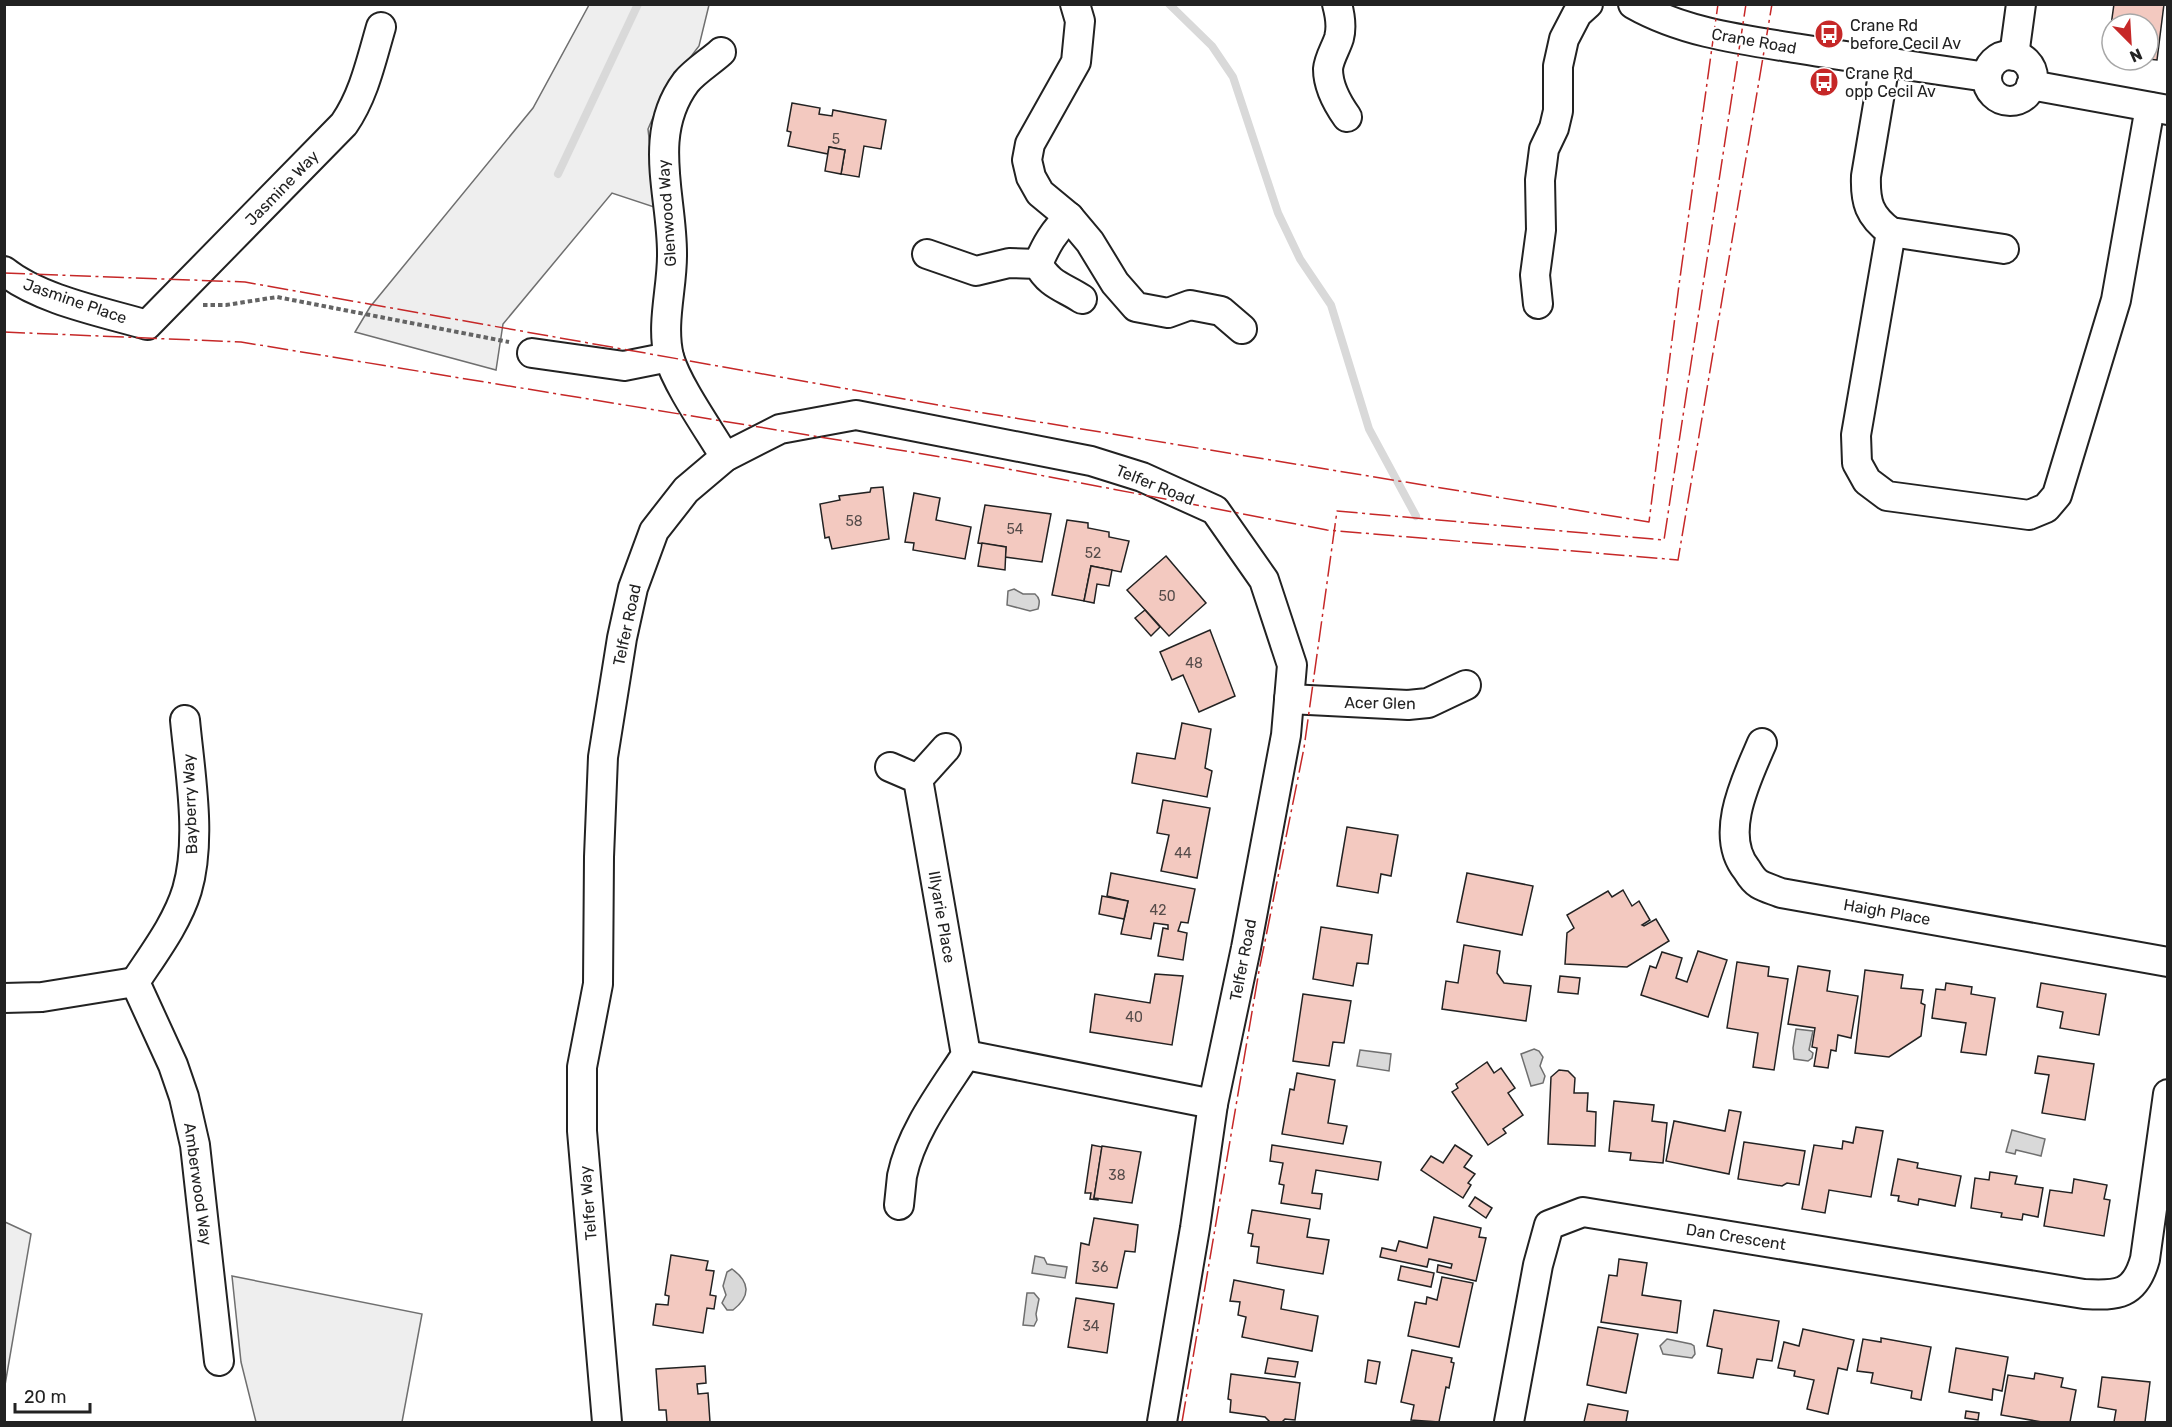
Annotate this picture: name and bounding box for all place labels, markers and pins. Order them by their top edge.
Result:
place label: Crane Rd before Cecil Av [1850,16,1961,53]
bus stop icon: Crane Rd before Cecil Av [1813,18,1845,50]
place label: Crane Rd opp Cecil Av [1845,64,1936,101]
bus stop icon: Crane Rd opp Cecil Av [1808,66,1840,98]

